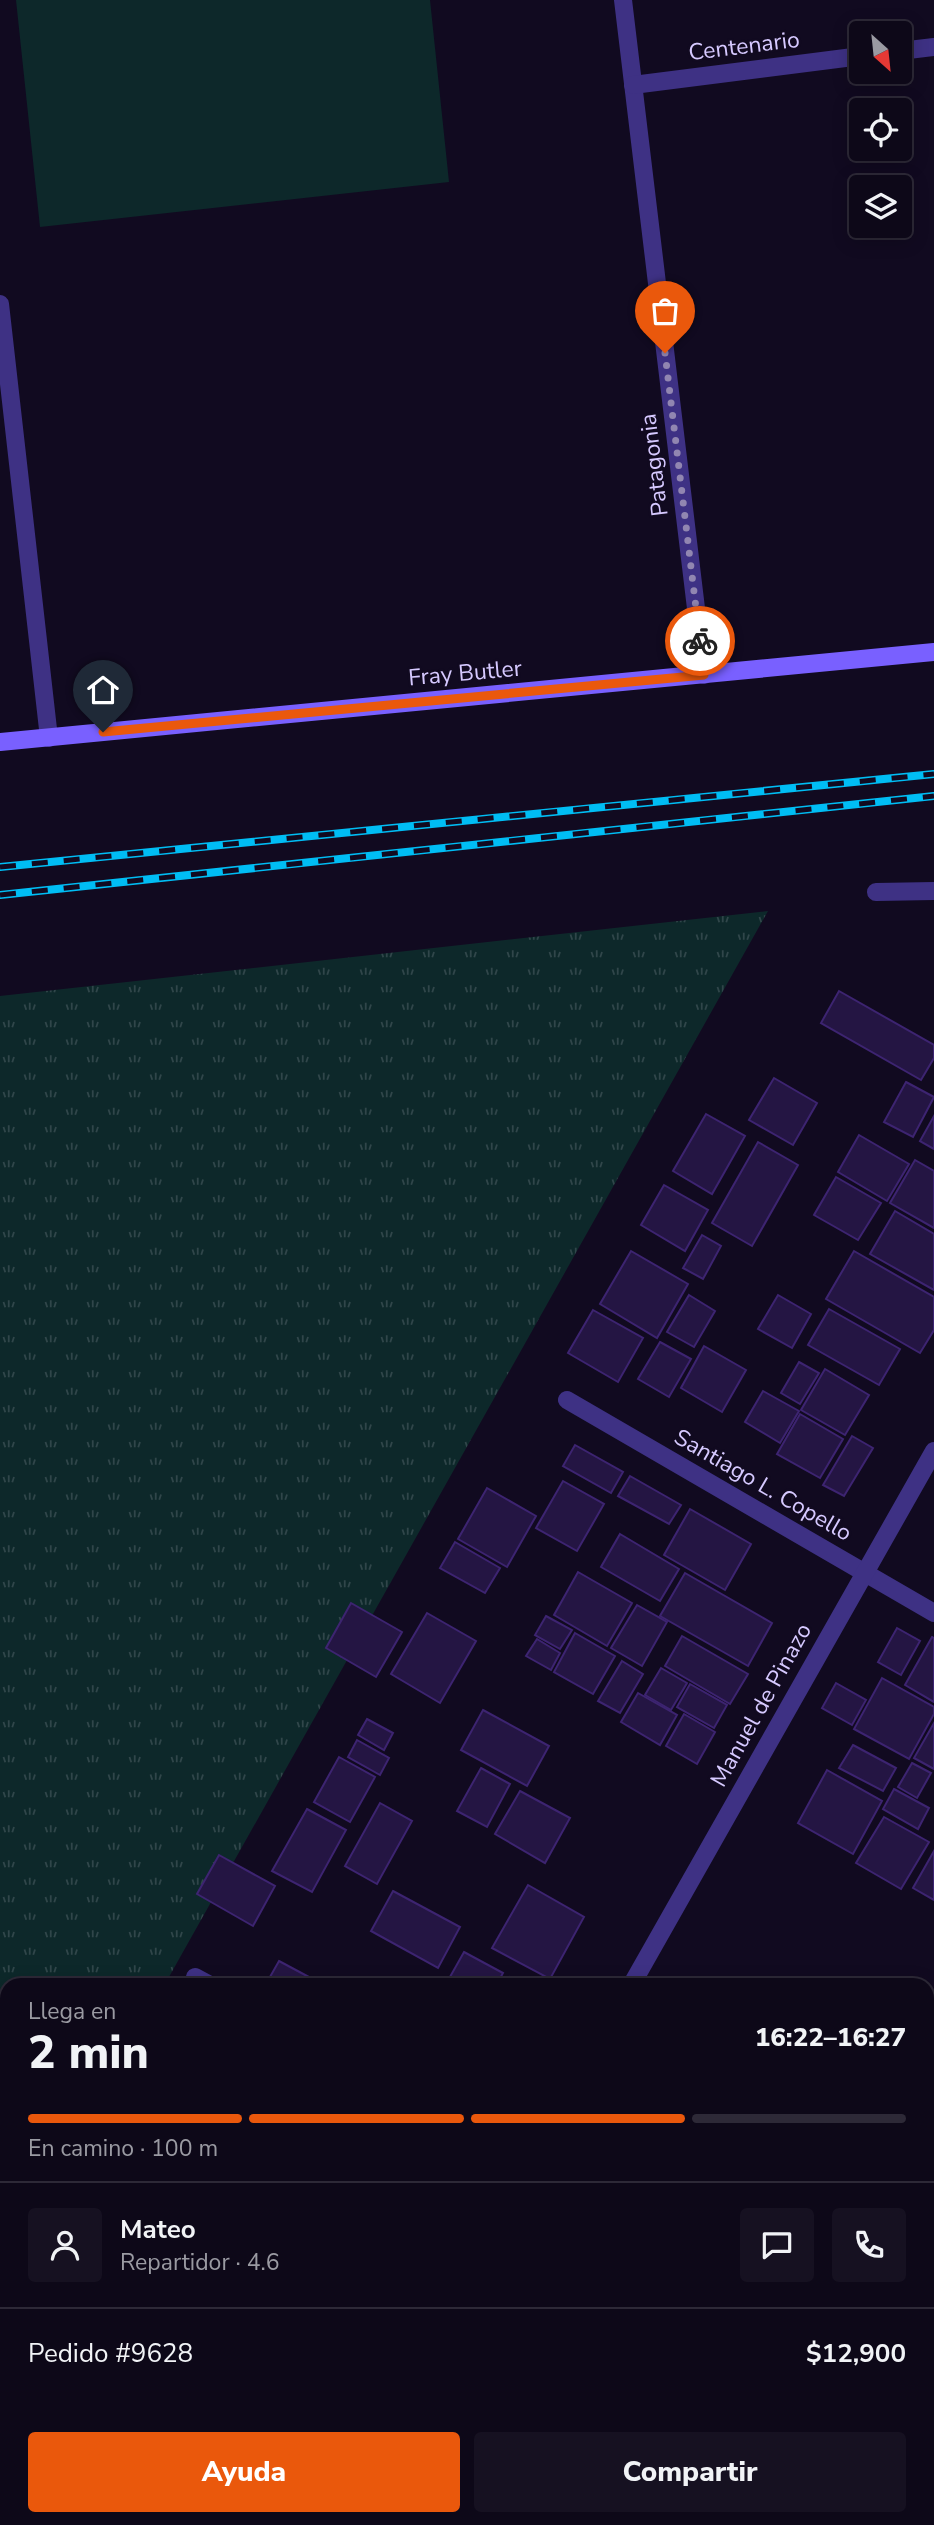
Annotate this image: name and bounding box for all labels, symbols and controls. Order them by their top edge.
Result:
north arrow [849,21,912,84]
map controls [849,21,912,238]
street label: Centenario [687,24,801,68]
button: locate [849,98,912,161]
button: layers [849,175,912,238]
pin [635,281,695,353]
icon: bag [646,292,684,330]
street label: Patagonia [632,412,676,518]
courier [665,606,735,676]
icon: bike [681,622,719,660]
street label: Fray Butler [407,653,524,693]
pin [73,660,133,732]
icon: home [84,671,122,709]
street label: Santiago L. Copello [668,1421,858,1549]
street label: Manuel de Pinazo [703,1618,819,1792]
text: Llega en [28,1996,116,2027]
text: 16:22–16:27 [755,2020,906,2055]
text: 2 min [28,2021,149,2084]
text: En camino · 100 m [28,2133,218,2164]
button: person [28,2208,102,2282]
button: chat [740,2208,814,2282]
button: phone [832,2208,906,2282]
text: Mateo [120,2212,196,2247]
text: Repartidor · 4.6 [120,2247,280,2278]
text: Pedido #9628 [28,2336,193,2371]
text: $12,900 [806,2336,906,2371]
button: Ayuda [28,2432,460,2512]
button: Compartir [474,2432,906,2512]

